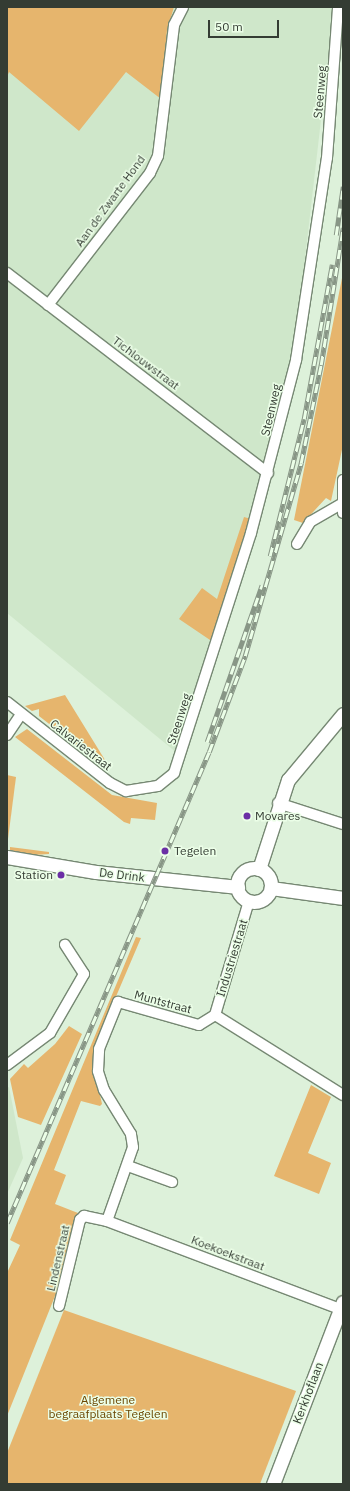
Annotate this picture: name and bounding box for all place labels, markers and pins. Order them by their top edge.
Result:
place label: Movares [255,809,300,823]
marker: Movares [242,811,252,821]
place label: Tegelen [174,844,216,858]
marker: Tegelen [159,845,171,857]
place label: Station [15,868,53,882]
marker: Station [56,870,66,880]

